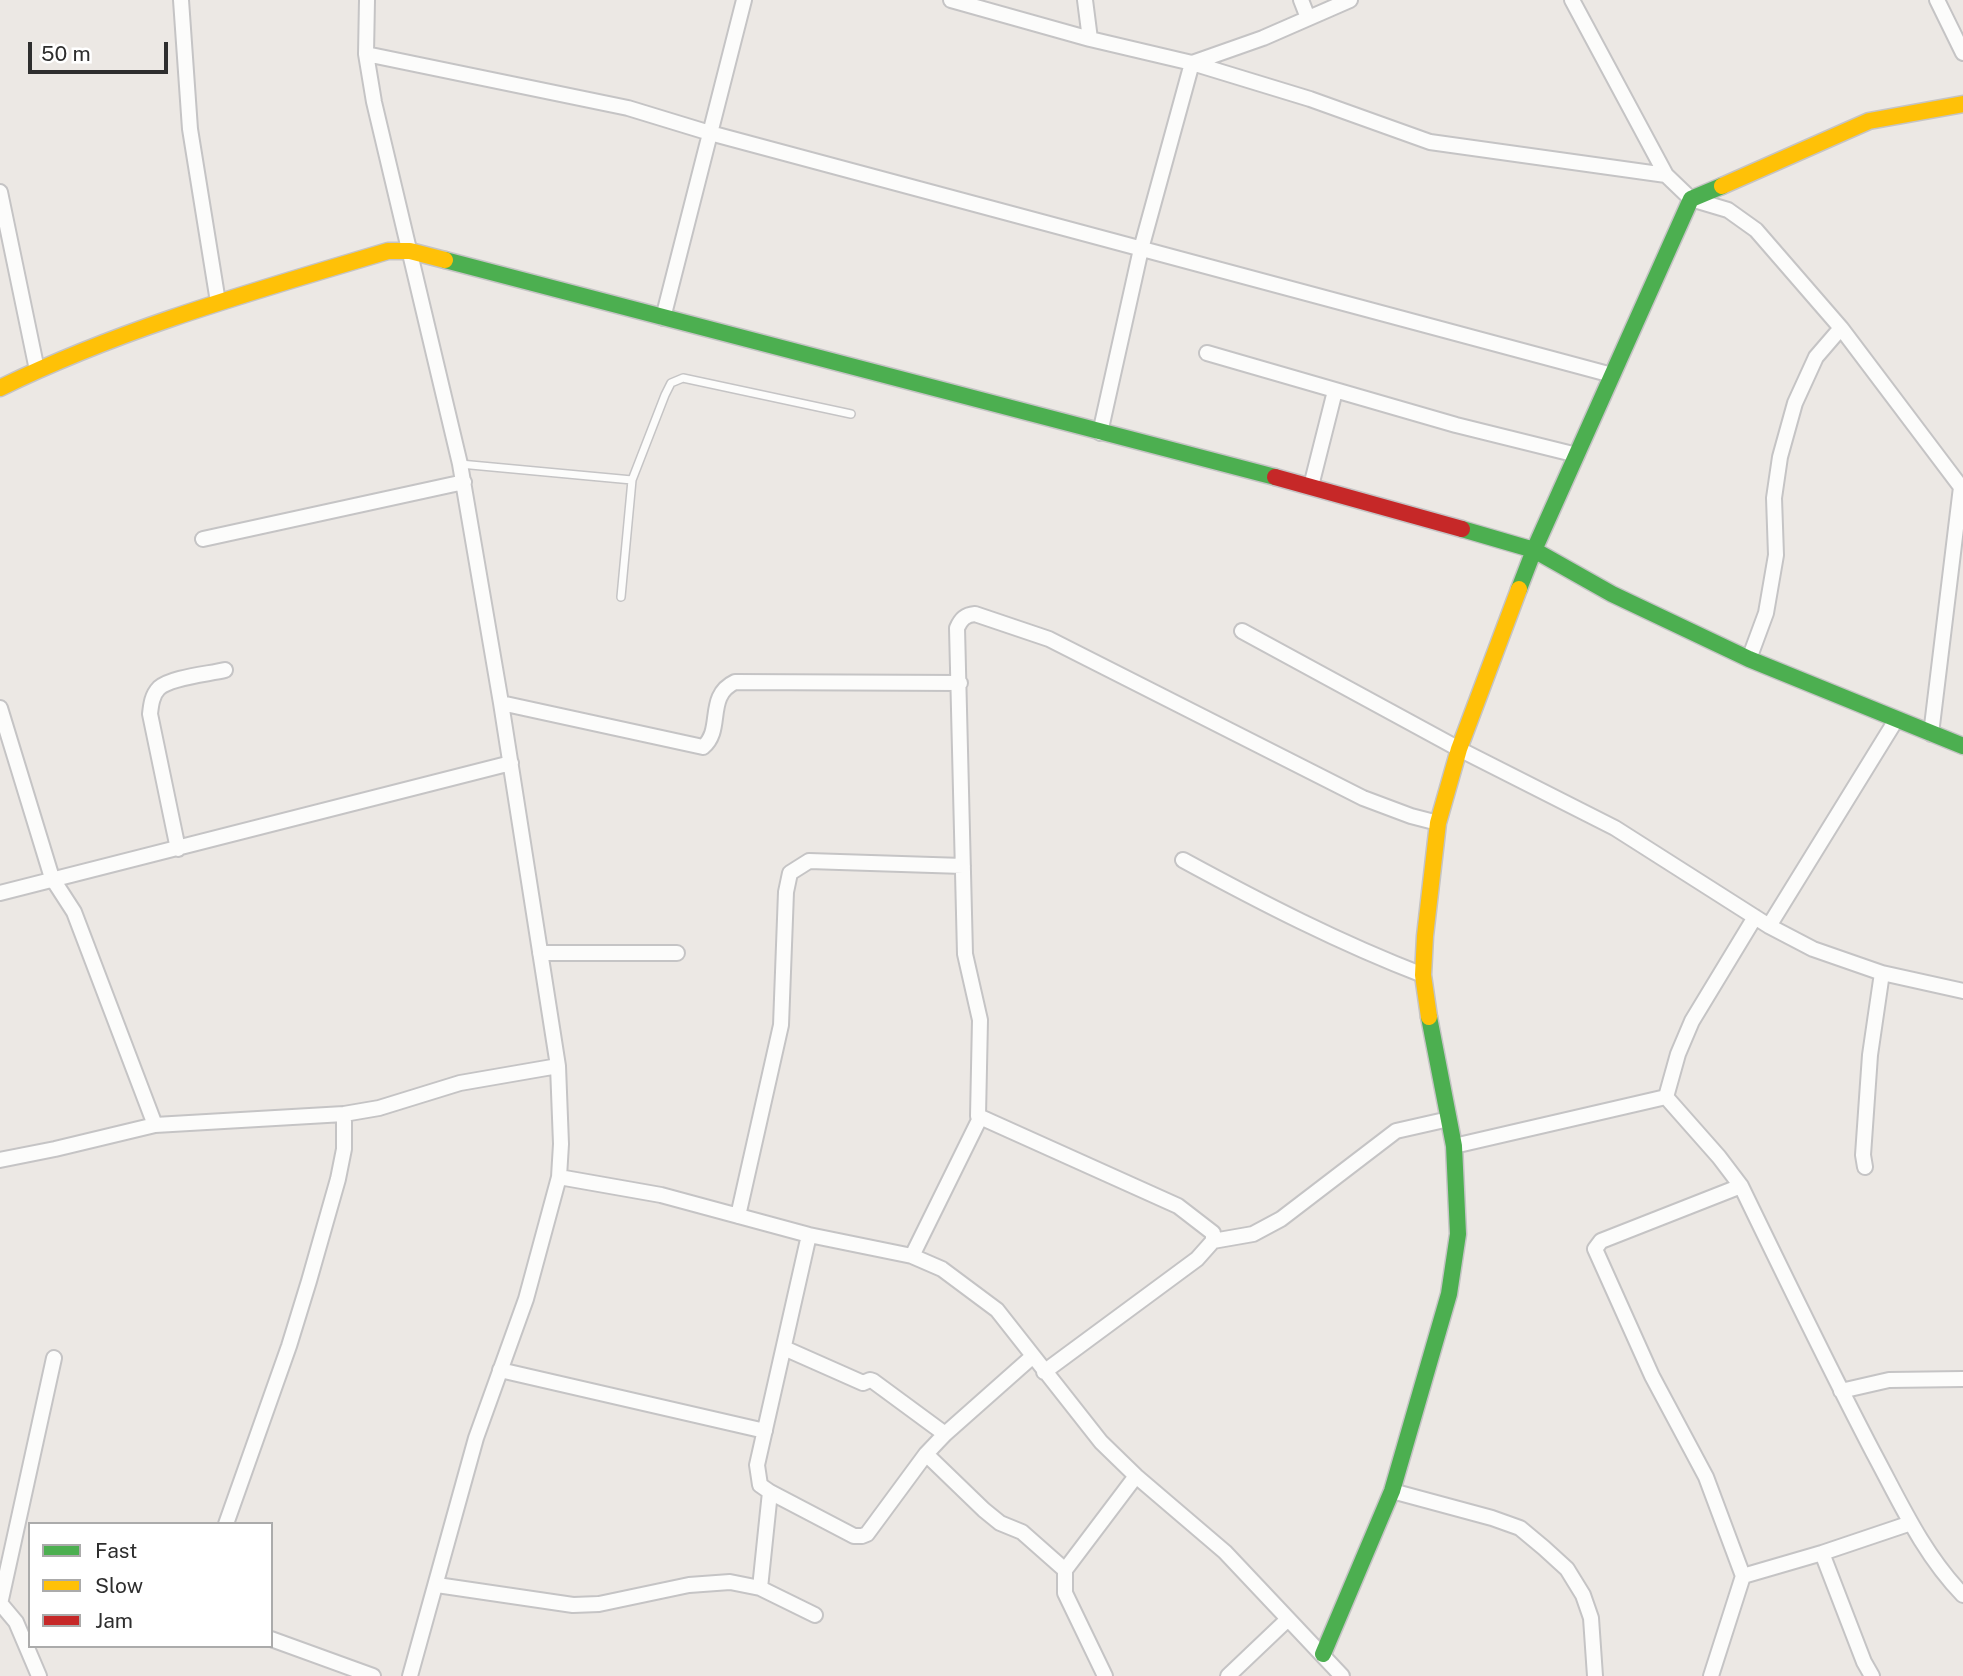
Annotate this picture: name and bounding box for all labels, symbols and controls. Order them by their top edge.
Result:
scale bar [32,28,172,72]
text: 50 m [41,41,91,66]
legend [28,1522,273,1648]
text: Fast [95,1538,137,1563]
text: Slow [95,1573,143,1598]
text: Jam [95,1608,133,1633]

